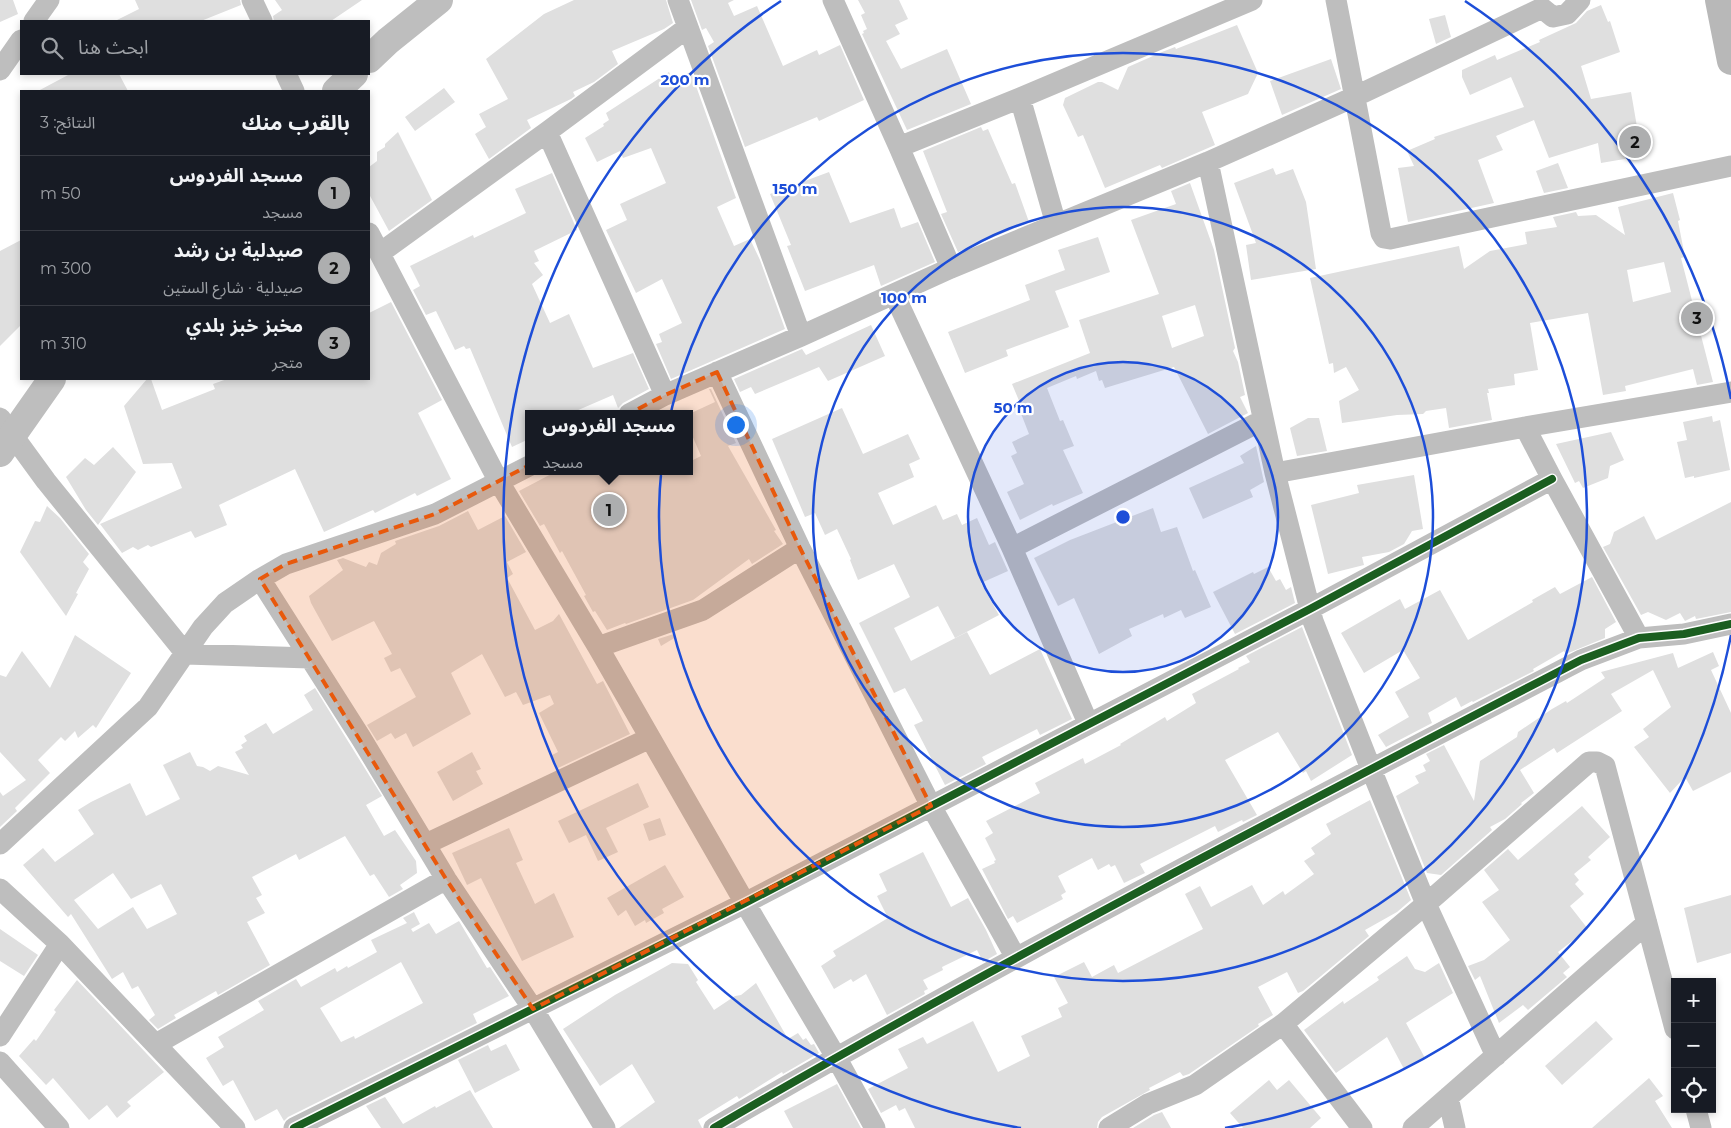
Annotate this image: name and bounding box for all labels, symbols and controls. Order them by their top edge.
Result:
search box [20,20,370,75]
icon: search [38,34,66,62]
text: ابحث هنا [78,36,148,59]
text: 200 m [660,70,710,89]
text: بالقرب منك [242,110,350,135]
text: النتائج: 3 [40,113,95,132]
pin: 2 [1619,123,1651,161]
text: مسجد الفردوس [170,164,303,187]
text: 150 m [773,179,817,198]
text: 50 m [40,184,81,203]
text: 1 [331,184,337,203]
text: مسجد [262,203,303,222]
text: صيدلية بن رشد [174,239,303,262]
text: 300 m [40,259,91,278]
text: 2 [329,259,339,278]
text: صيدلية · شارع الستين [163,278,303,297]
text: 100 m [881,288,927,307]
pin: 3 [1681,299,1713,337]
text: مخبز خبز بلدي [186,314,303,337]
text: 310 m [40,334,87,353]
text: 3 [329,334,339,353]
text: متجر [272,353,303,372]
text: 50 m [993,398,1033,417]
popup [525,410,693,475]
your location [723,412,749,438]
text: مسجد الفردوس [542,414,676,437]
text: مسجد [542,453,583,472]
pin: 1 [593,491,625,529]
centre of rings [1114,508,1132,526]
map controls [1671,978,1716,1113]
button: + [1671,978,1716,1023]
button: − [1671,1023,1716,1068]
button: locate [1671,1068,1716,1113]

